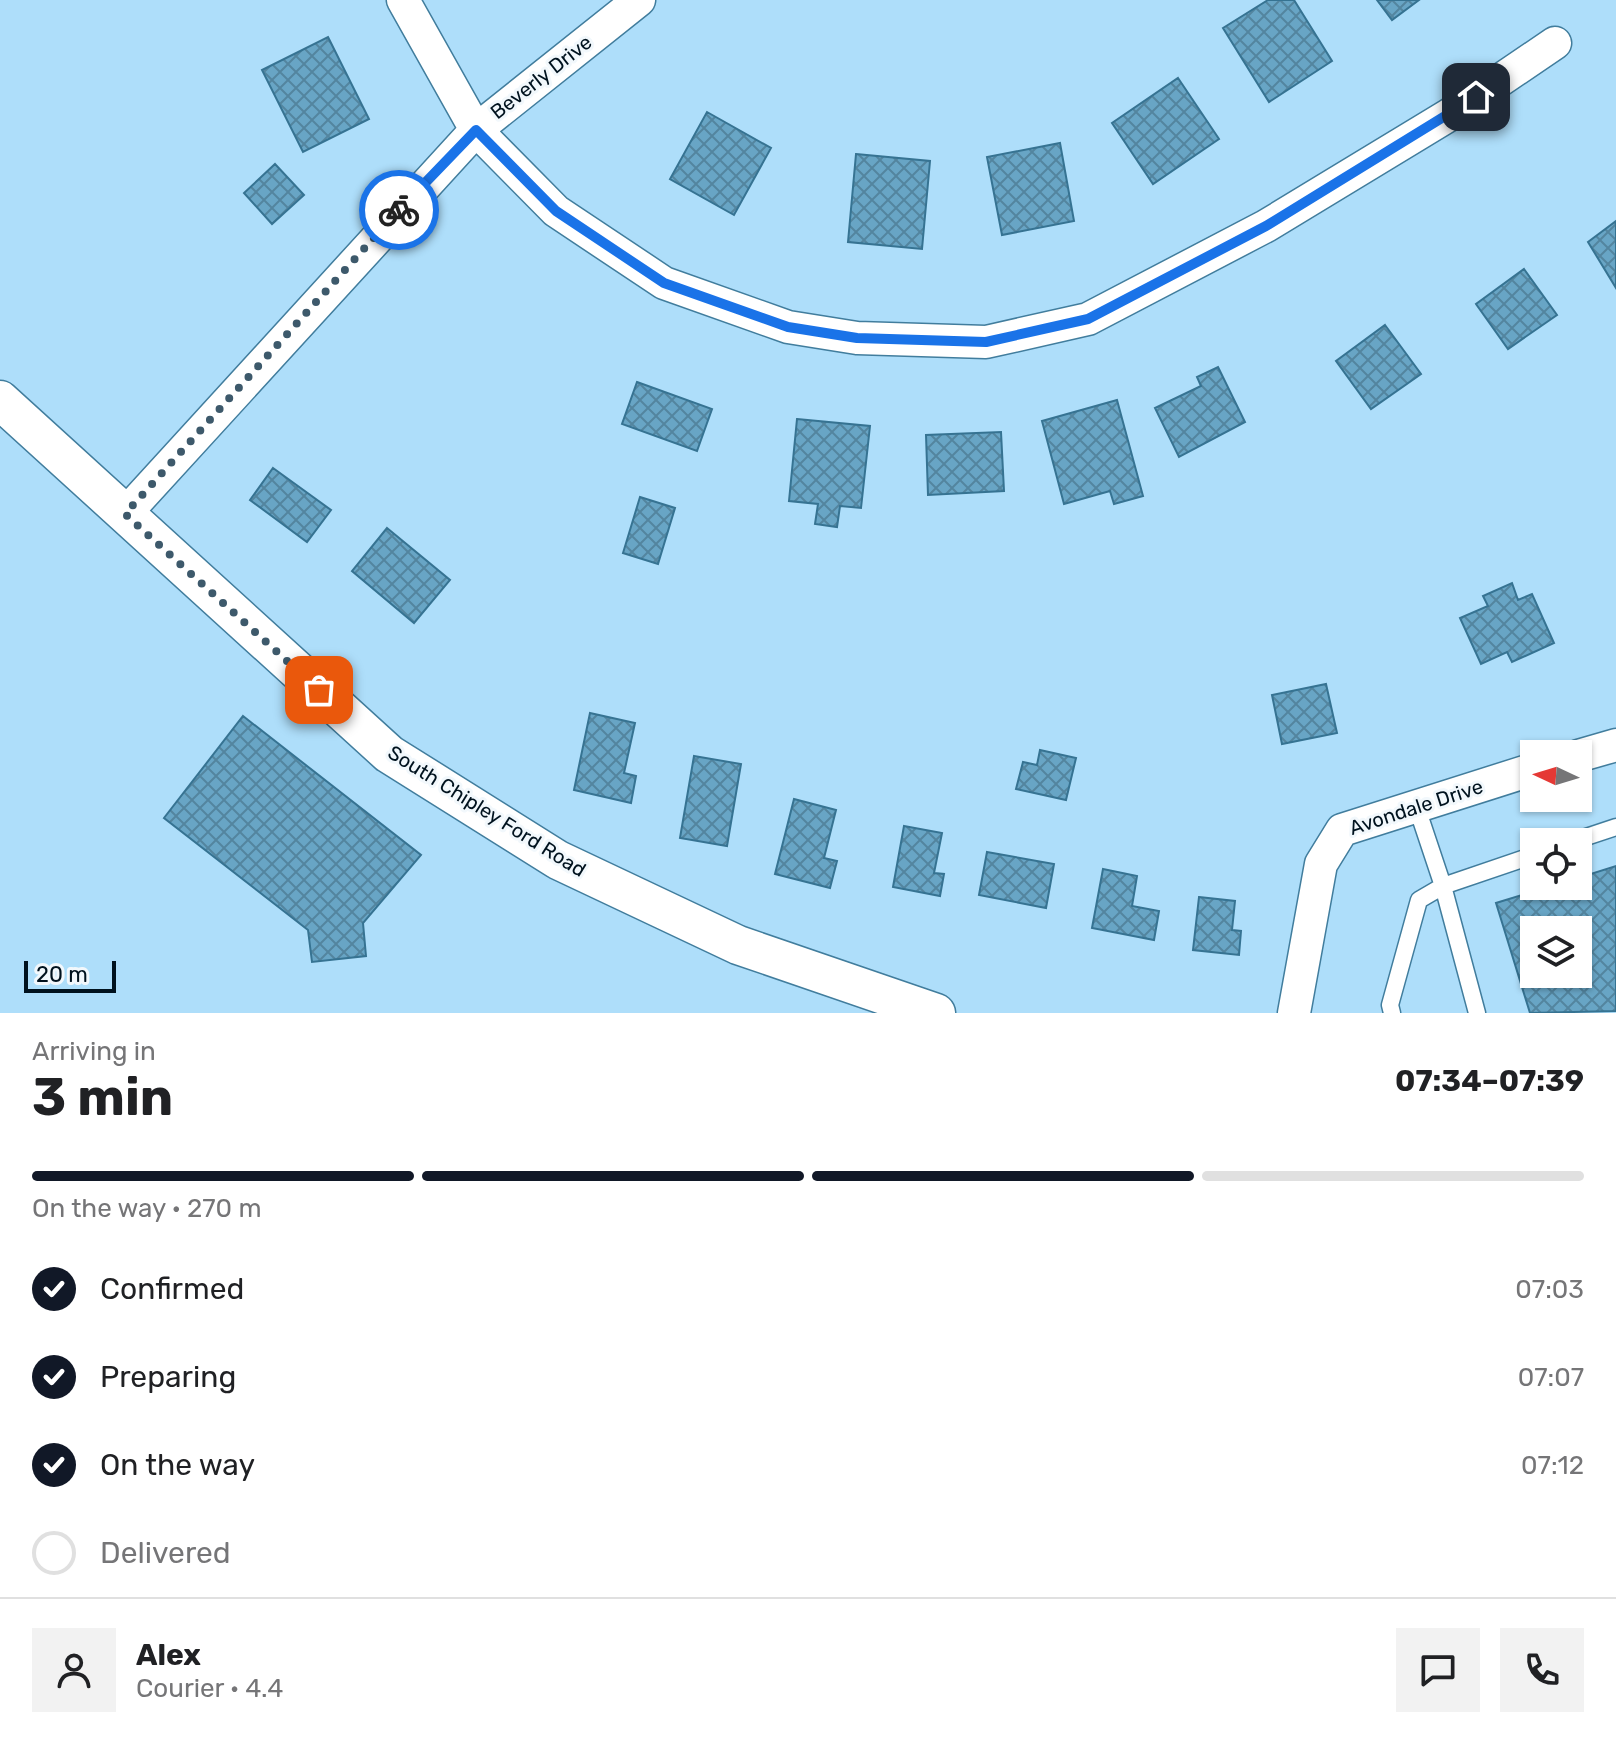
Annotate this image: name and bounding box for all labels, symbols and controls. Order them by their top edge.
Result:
street label: Beverly Drive [485,30,597,124]
pin [1442,63,1510,131]
icon: home [1454,75,1498,119]
courier [359,170,439,250]
icon: bike [377,188,421,232]
pin [285,656,353,724]
icon: bag [297,668,341,712]
street label: South Chipley Ford Road [384,740,590,882]
north arrow [1520,740,1592,812]
map controls [1520,740,1592,988]
street label: Avondale Drive [1346,774,1486,840]
button: locate [1520,828,1592,900]
button: layers [1520,916,1592,988]
scale bar [24,957,116,993]
text: 20 m [36,961,88,988]
text: Arriving in [32,1036,156,1067]
text: 07:34–07:39 [1395,1063,1584,1099]
text: 3 min [32,1066,173,1128]
text: On the way · 270 m [32,1193,262,1224]
icon: check [32,1267,76,1311]
text: Confirmed [100,1271,244,1307]
text: 07:03 [1515,1274,1584,1305]
icon: check [32,1355,76,1399]
text: Preparing [100,1359,236,1395]
text: 07:07 [1518,1362,1584,1393]
icon: check [32,1443,76,1487]
text: On the way [100,1447,255,1483]
text: 07:12 [1521,1450,1584,1481]
text: Delivered [100,1535,231,1571]
button: person [32,1628,116,1712]
button: chat [1396,1628,1480,1712]
button: phone [1500,1628,1584,1712]
text: Alex [136,1637,201,1673]
text: Courier · 4.4 [136,1673,283,1704]

